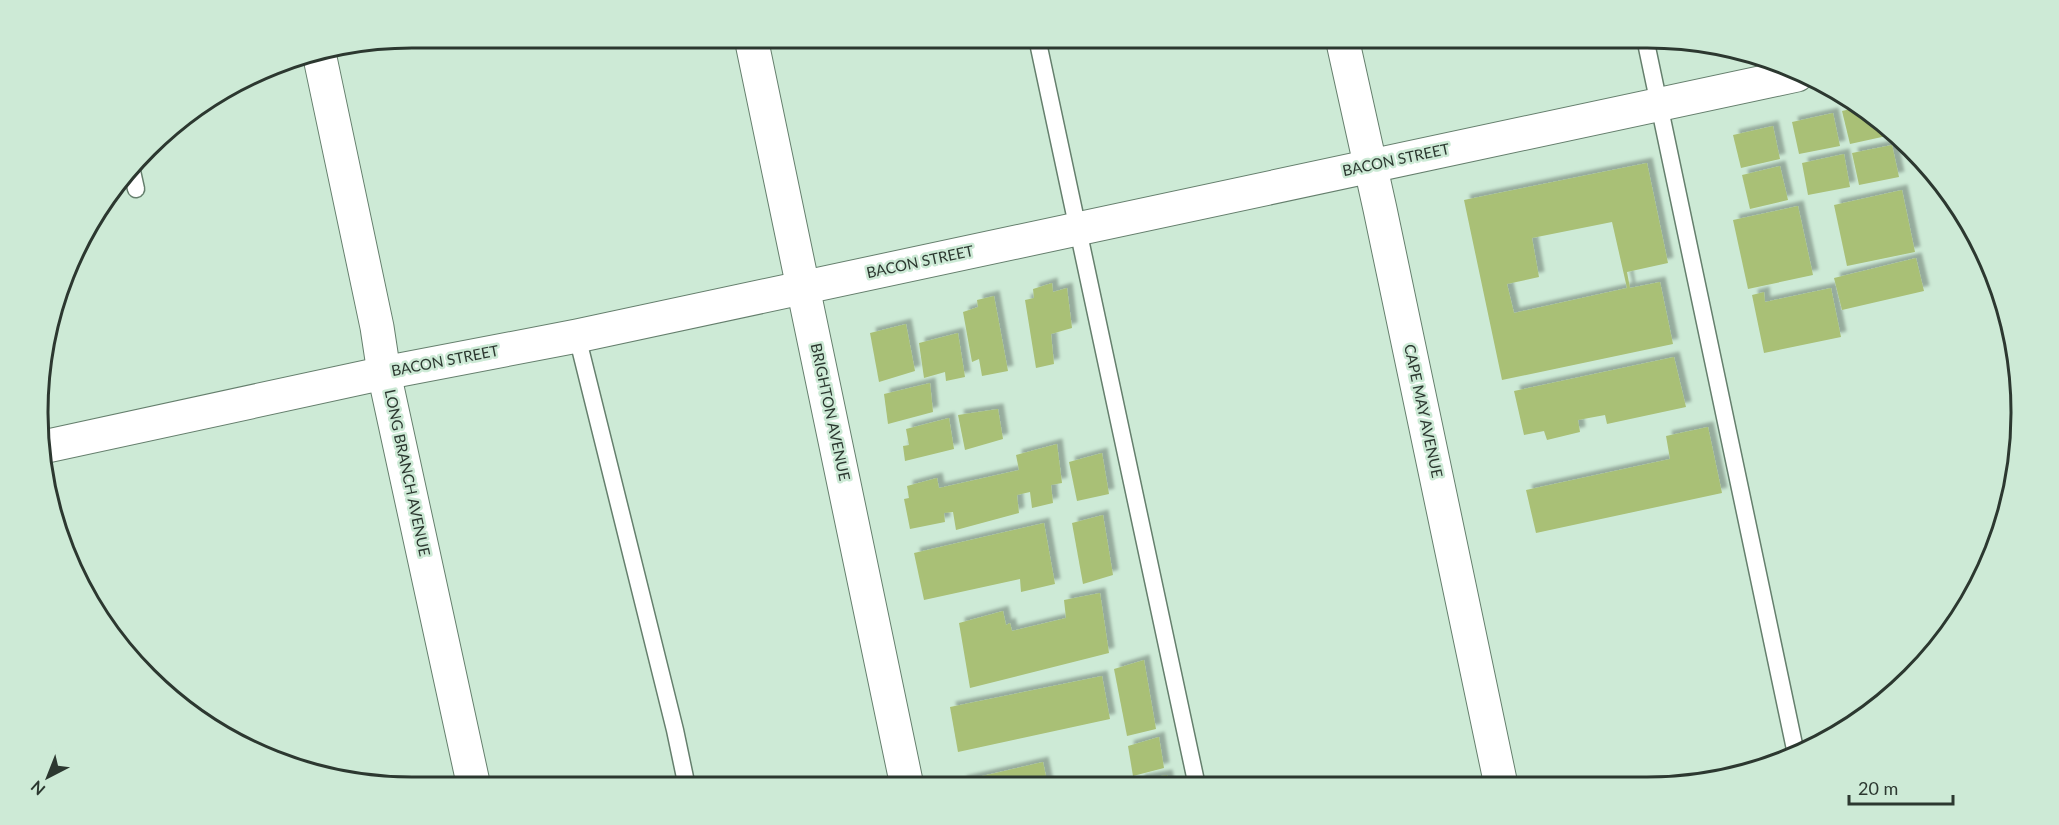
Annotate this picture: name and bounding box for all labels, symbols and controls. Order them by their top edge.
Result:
street label: BACON STREET [1341,139,1451,179]
street label: BACON STREET [865,241,975,281]
street label: BACON STREET [390,341,500,379]
street label: BRIGHTON AVENUE [808,341,854,482]
street label: CAPE MAY AVENUE [1401,342,1447,479]
street label: LONG BRANCH AVENUE [381,388,434,558]
north arrow [18,747,78,807]
scale bar [1849,768,1952,806]
text: N [27,777,49,800]
text: 20 m [1858,777,1898,799]

